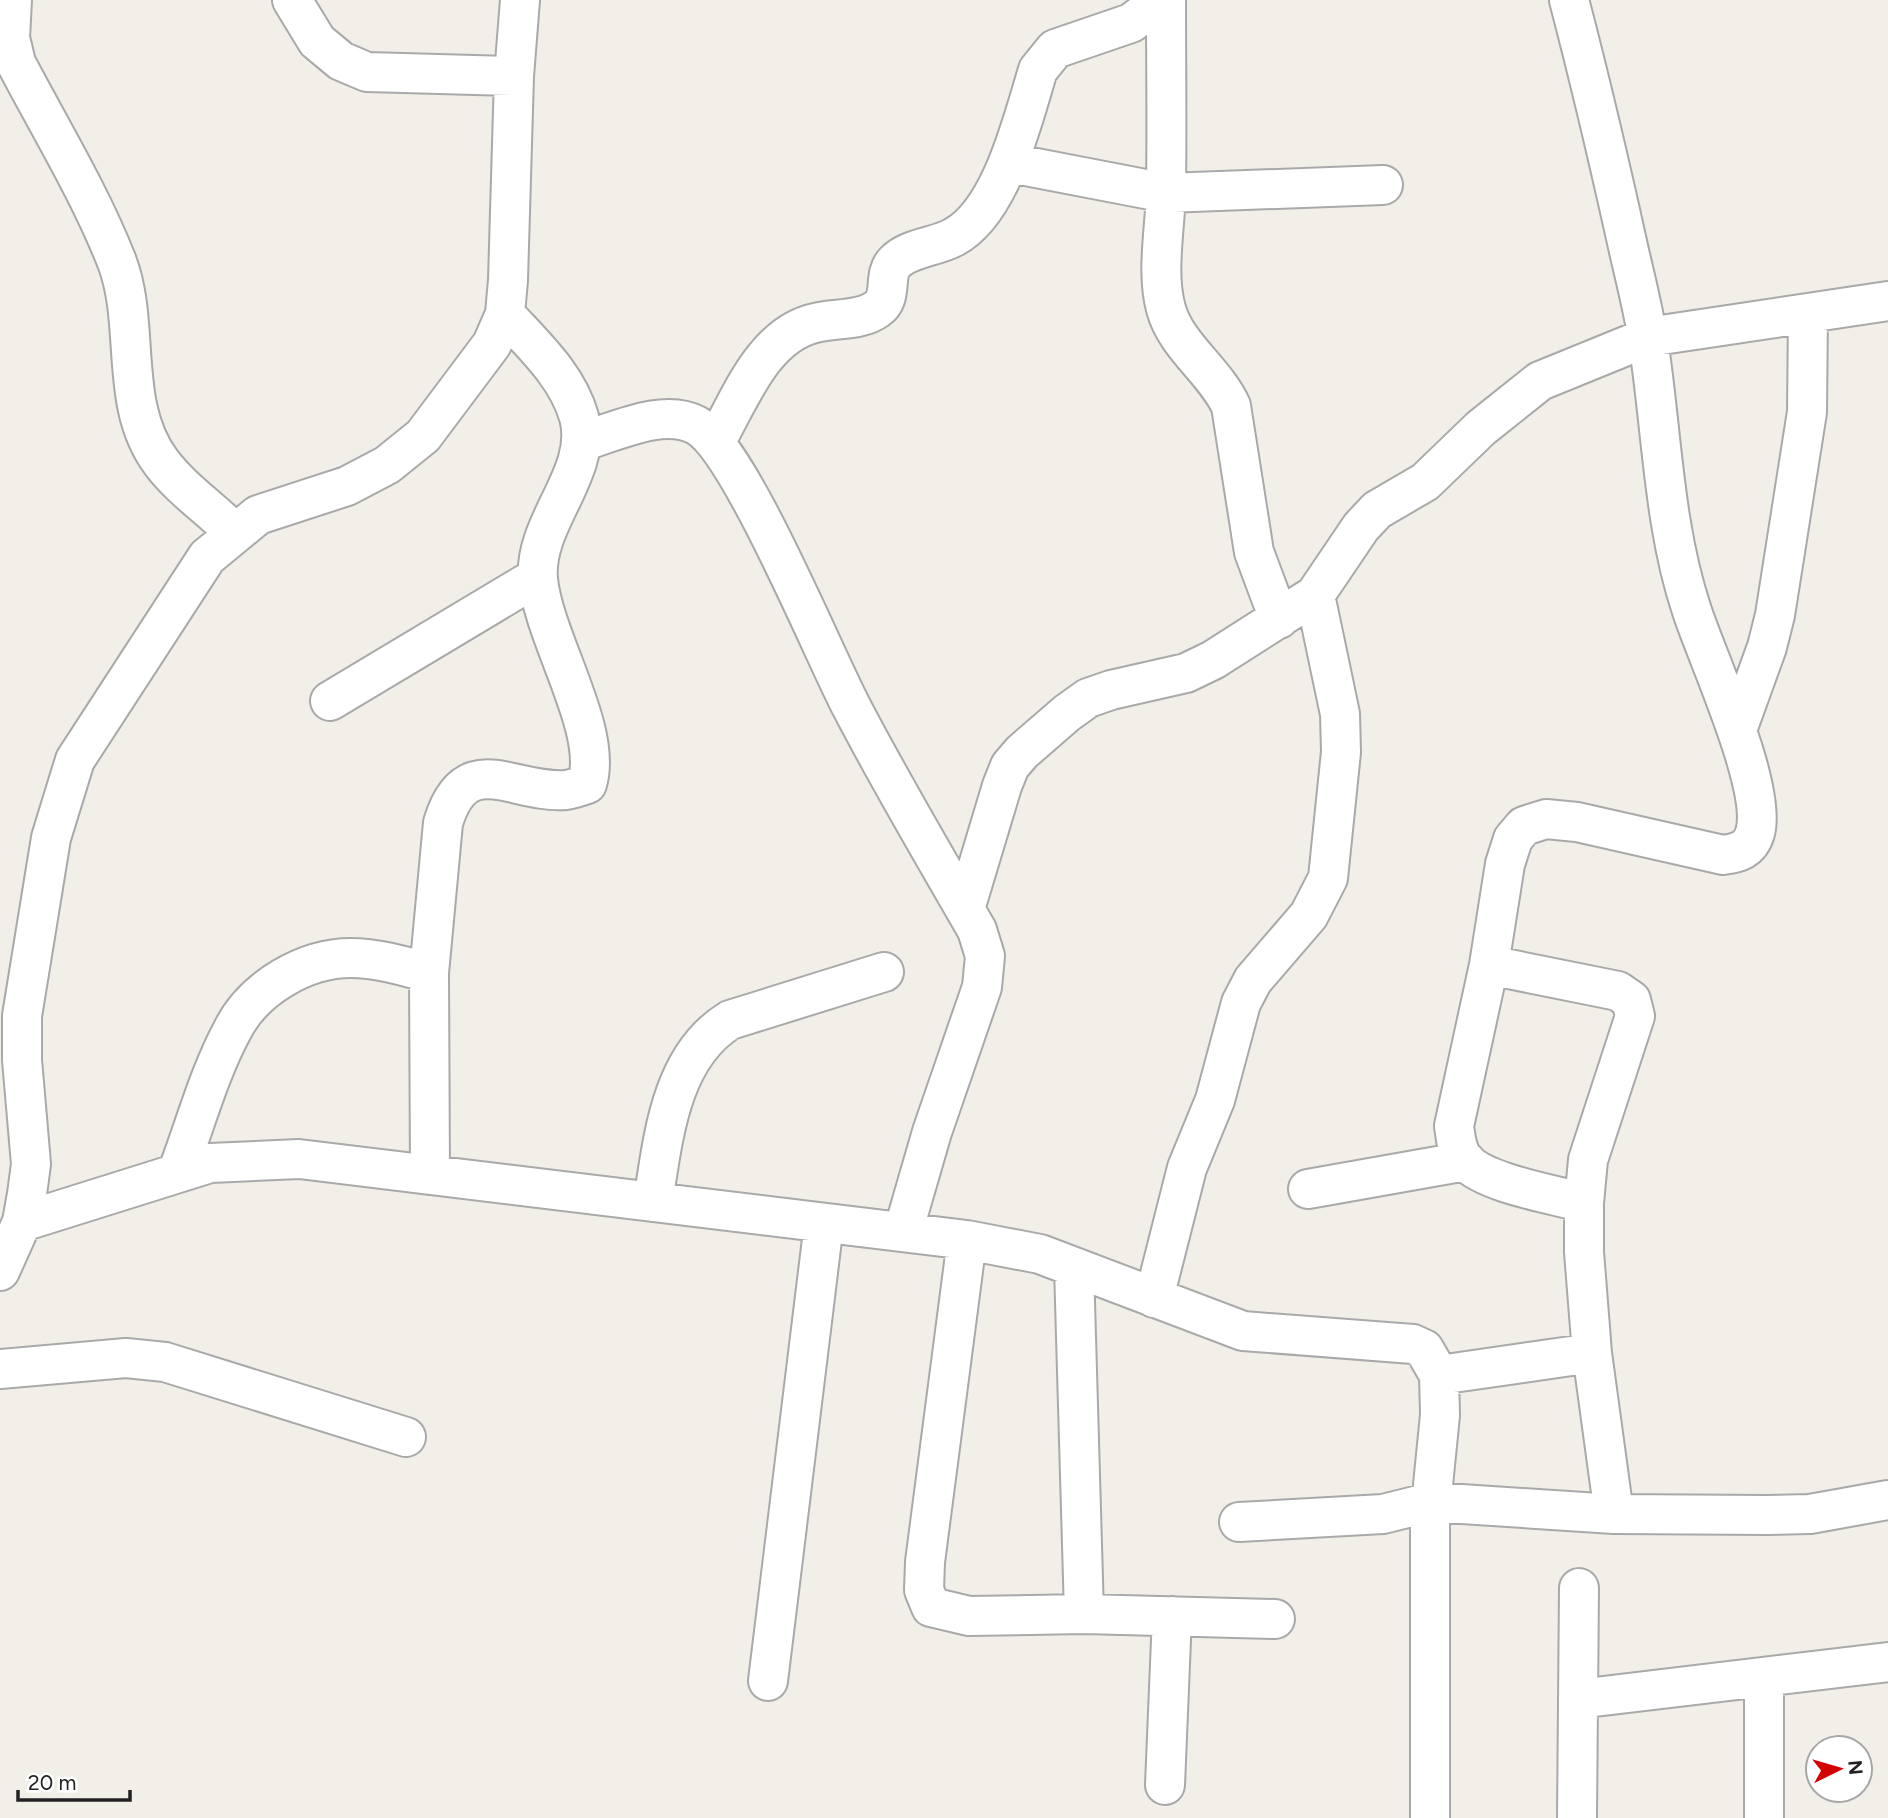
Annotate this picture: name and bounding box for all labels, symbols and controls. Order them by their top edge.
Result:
north arrow [1804,1734,1874,1804]
scale bar [18,1758,130,1802]
text: N [1843,1759,1868,1776]
text: 20 m [28,1770,76,1795]

